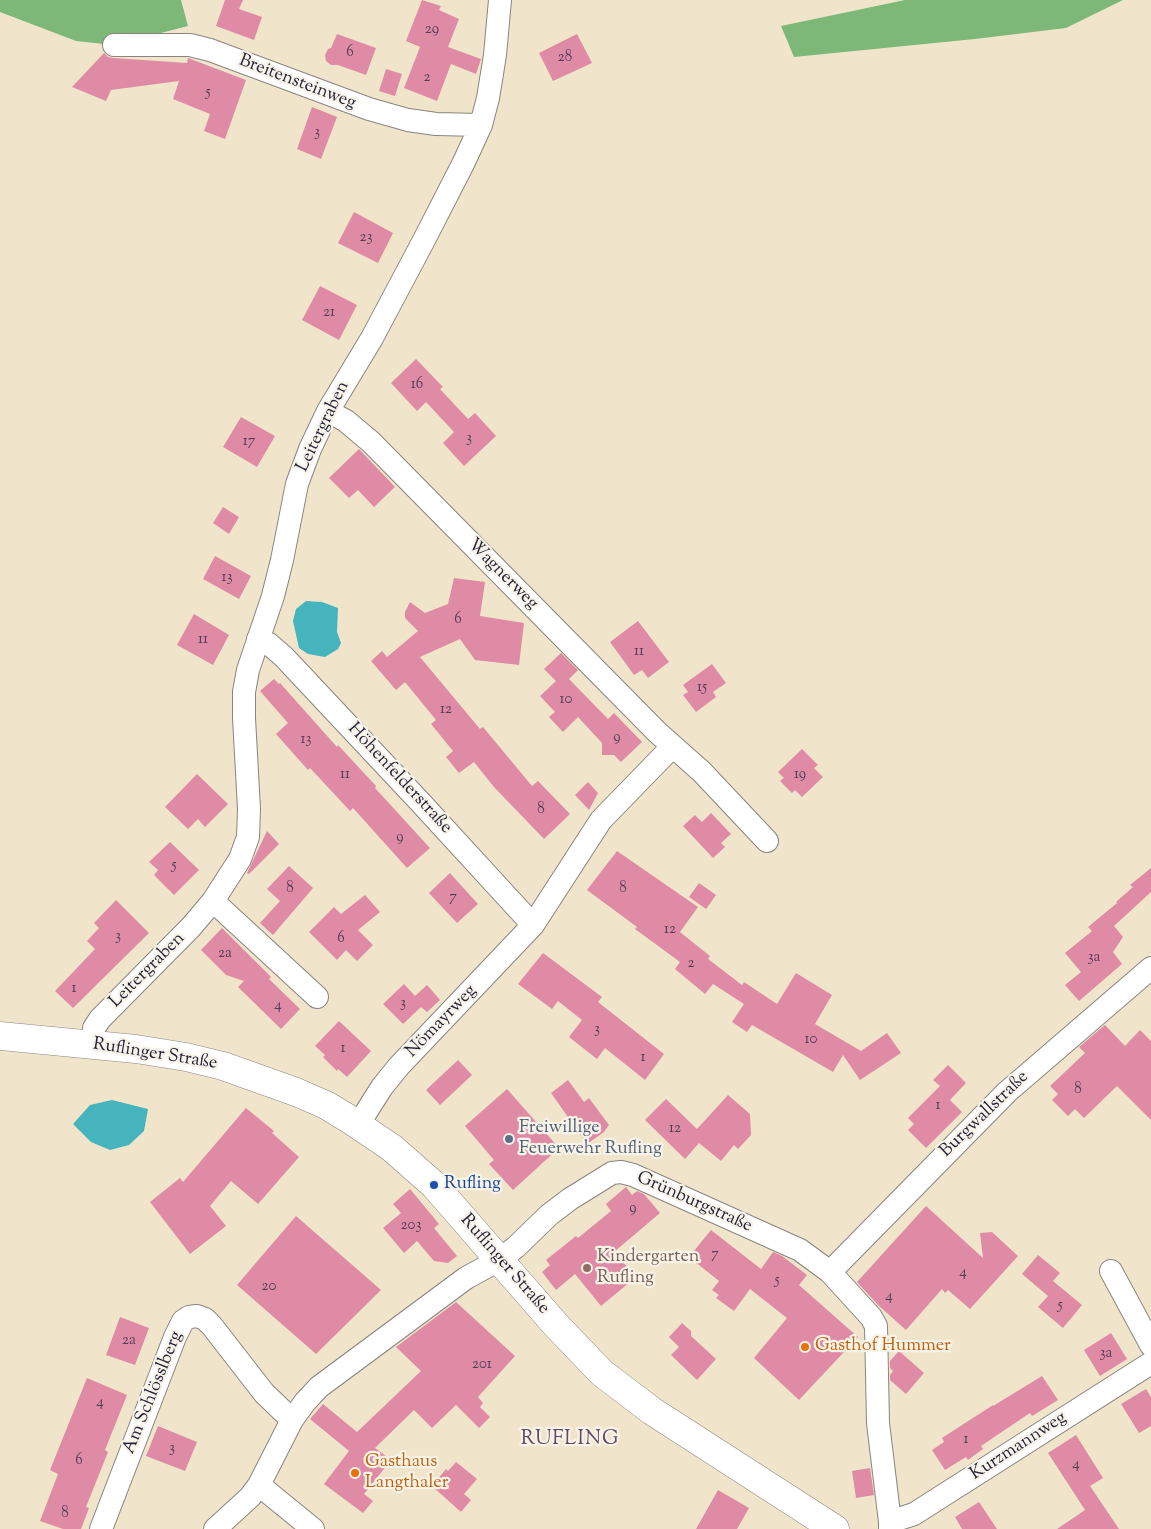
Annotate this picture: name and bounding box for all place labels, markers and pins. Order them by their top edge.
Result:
place label: Freiwillige Feuerwehr Rufling [519,1118,662,1160]
marker: Freiwillige Feuerwehr Rufling [503,1133,515,1145]
place label: Rufling [444,1174,501,1196]
marker: Rufling [428,1179,440,1191]
place label: Kindergarten Rufling [597,1247,699,1290]
marker: Kindergarten Rufling [581,1262,593,1274]
place label: Gasthof Hummer [815,1336,951,1358]
marker: Gasthof Hummer [799,1341,811,1353]
place label: Gasthaus Langthaler [365,1452,448,1495]
marker: Gasthaus Langthaler [349,1467,361,1479]

